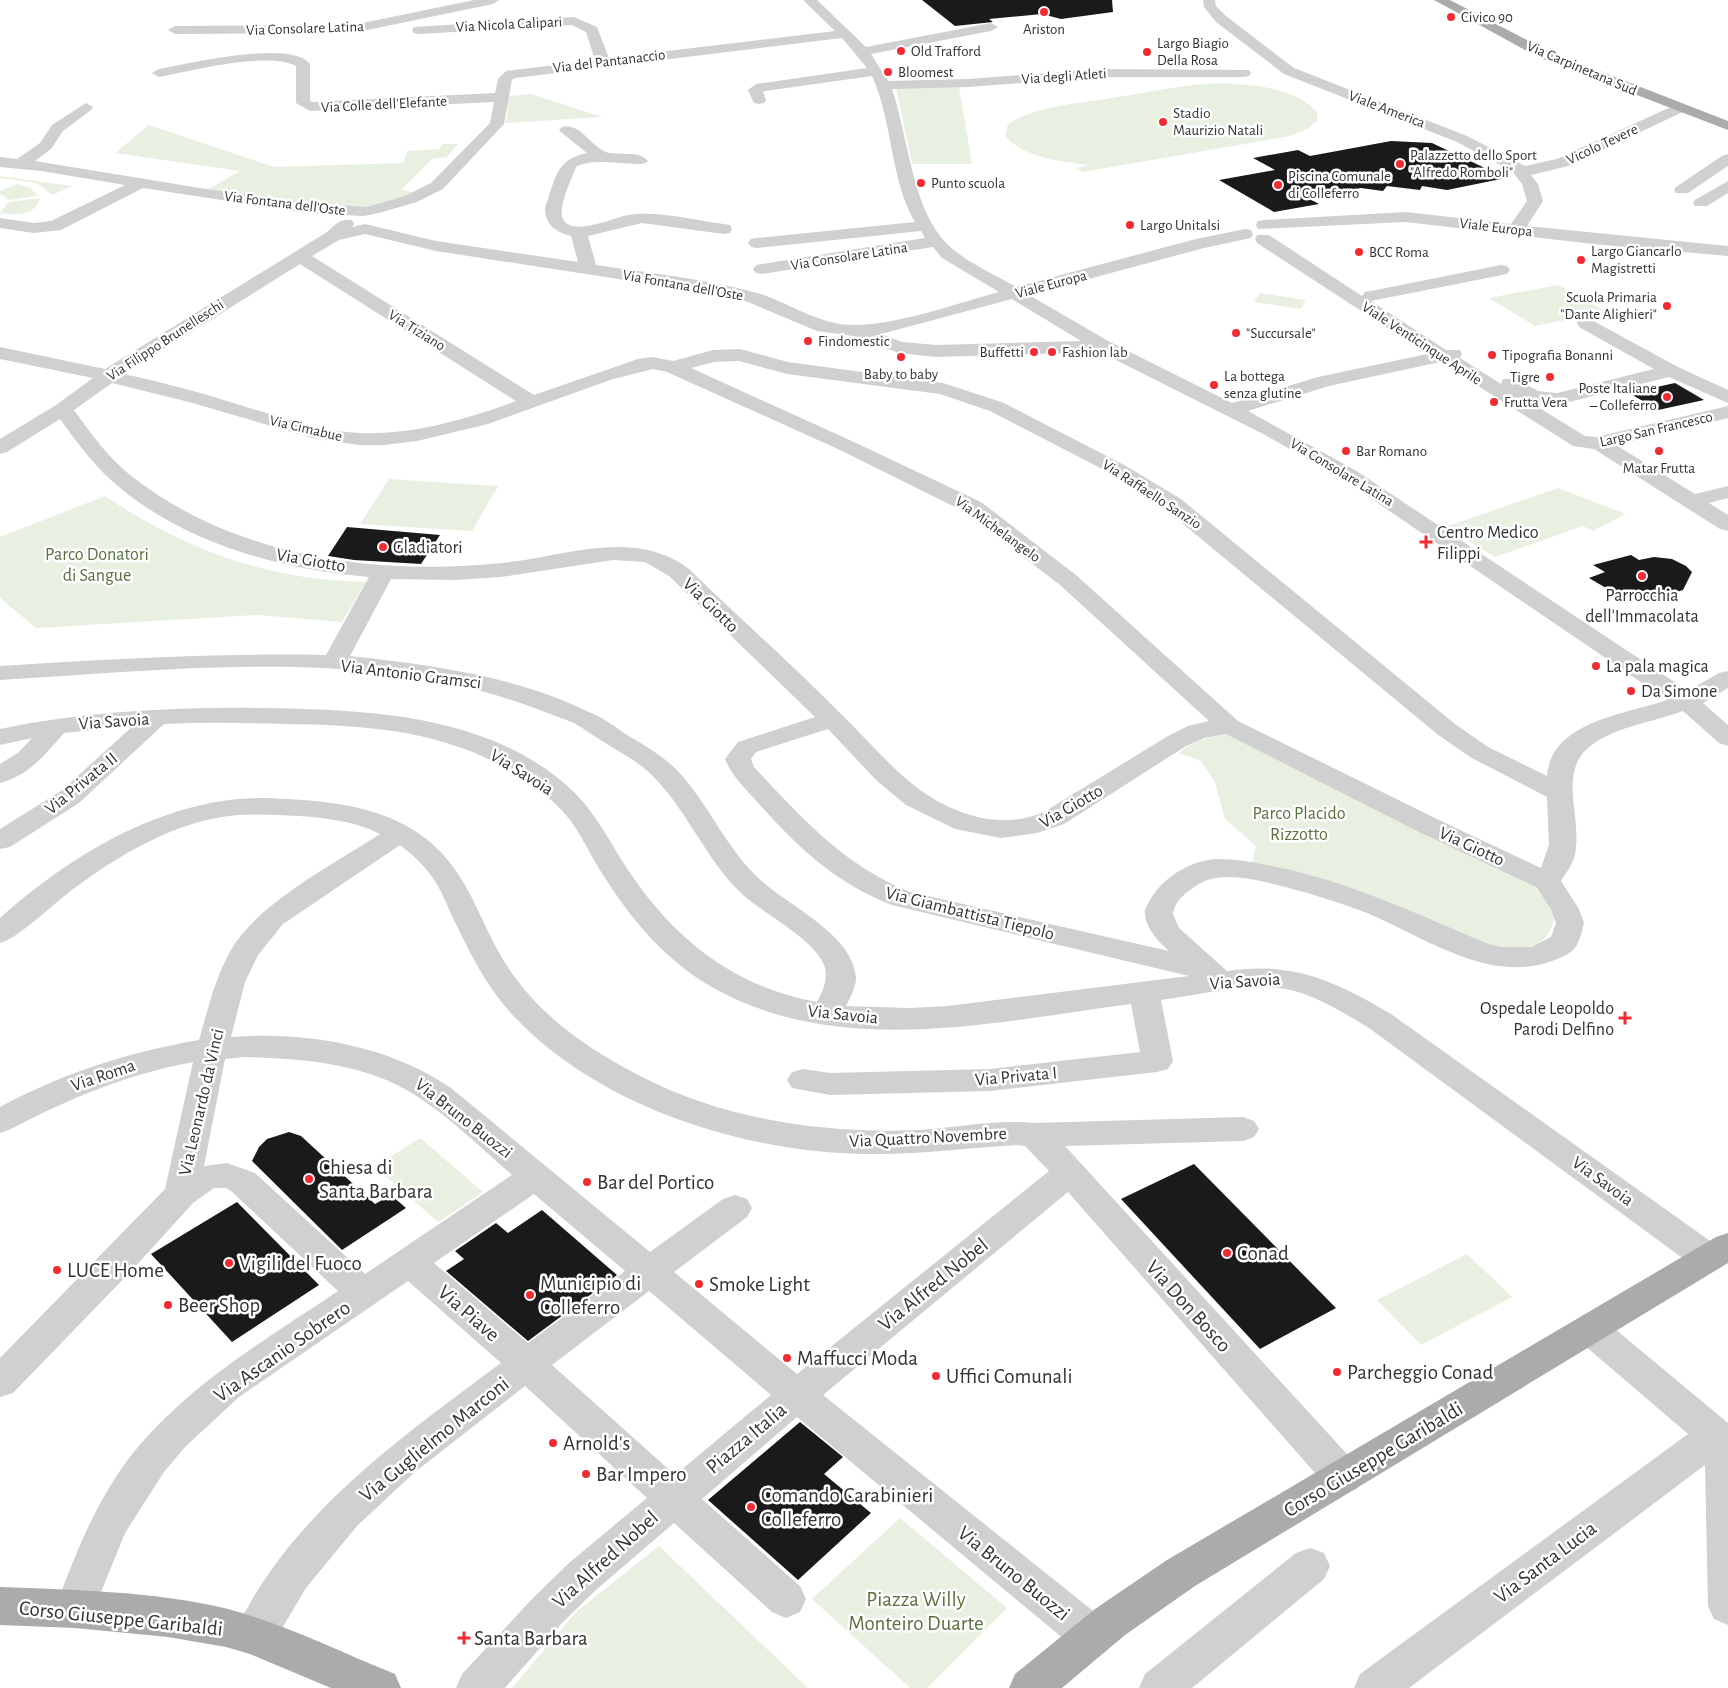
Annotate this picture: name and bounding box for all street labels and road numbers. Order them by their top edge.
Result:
street label: Via Nicola Calipari [455,14,563,35]
street label: Via Consolare Latina [246,19,364,38]
street label: Via Carpinetana Sud [1525,38,1639,99]
street label: Via del Pantanaccio [552,47,666,76]
street label: Via degli Atleti [1021,66,1107,87]
street label: Viale America [1347,88,1427,131]
street label: Via Colle dell'Elefante [321,94,447,115]
street label: Vicolo Tevere [1564,121,1640,167]
street label: Via Fontana dell'Oste [223,189,347,218]
street label: Viale Europa [1459,216,1533,239]
street label: Via Consolare Latina [790,240,909,273]
street label: Via Fontana dell'Oste [622,268,744,303]
street label: Viale Europa [1014,268,1089,301]
street label: Via Filippo Brunelleschi [104,297,226,384]
street label: Viale Venticinque Aprile [1359,299,1484,388]
street label: Via Tiziano [386,307,448,354]
street label: Largo San Francesco [1598,409,1714,450]
street label: Via Cimabue [268,413,344,444]
street label: Via Consolare Latina [1287,436,1396,509]
street label: Via Raffaello Sanzio [1100,457,1204,532]
street label: Via Michelangelo [952,494,1043,565]
street label: Via Giotto [275,546,347,576]
street label: Via Giotto [679,575,742,637]
street label: Via Antonio Gramsci [340,657,482,693]
street label: Via Savoia [78,711,150,733]
street label: Via Savoia [487,746,556,799]
street label: Via Privata II [42,749,121,818]
street label: Via Giotto [1037,782,1106,832]
street label: Via Giotto [1436,824,1507,870]
street label: Via Giambattista Tiepolo [883,884,1056,944]
street label: Via Savoia [1209,971,1281,993]
street label: Via Savoia [807,1002,879,1028]
street label: Via Leonardo da Vinci [176,1027,228,1177]
street label: Via Roma [69,1057,138,1095]
street label: Via Privata I [974,1064,1058,1090]
street label: Via Bruno Buozzi [411,1075,515,1162]
street label: Via Quattro Novembre [849,1125,1007,1151]
street label: Via Savoia [1568,1154,1636,1210]
street label: Via Alfred Nobel [874,1234,992,1335]
street label: Via Don Bosco [1142,1256,1235,1356]
street label: Via Piave [434,1281,503,1346]
street label: Via Ascanio Sobrero [210,1297,354,1406]
street label: Via Guglielmo Marconi [356,1373,513,1506]
street label: Corso Giuseppe Garibaldi [1280,1398,1466,1521]
street label: Piazza Italia [702,1399,791,1478]
street label: Via Alfred Nobel [548,1507,662,1612]
street label: Via Santa Lucia [1490,1517,1601,1608]
street label: Via Bruno Buozzi [954,1522,1074,1625]
street label: Corso Giuseppe Garibaldi [18,1597,224,1640]

